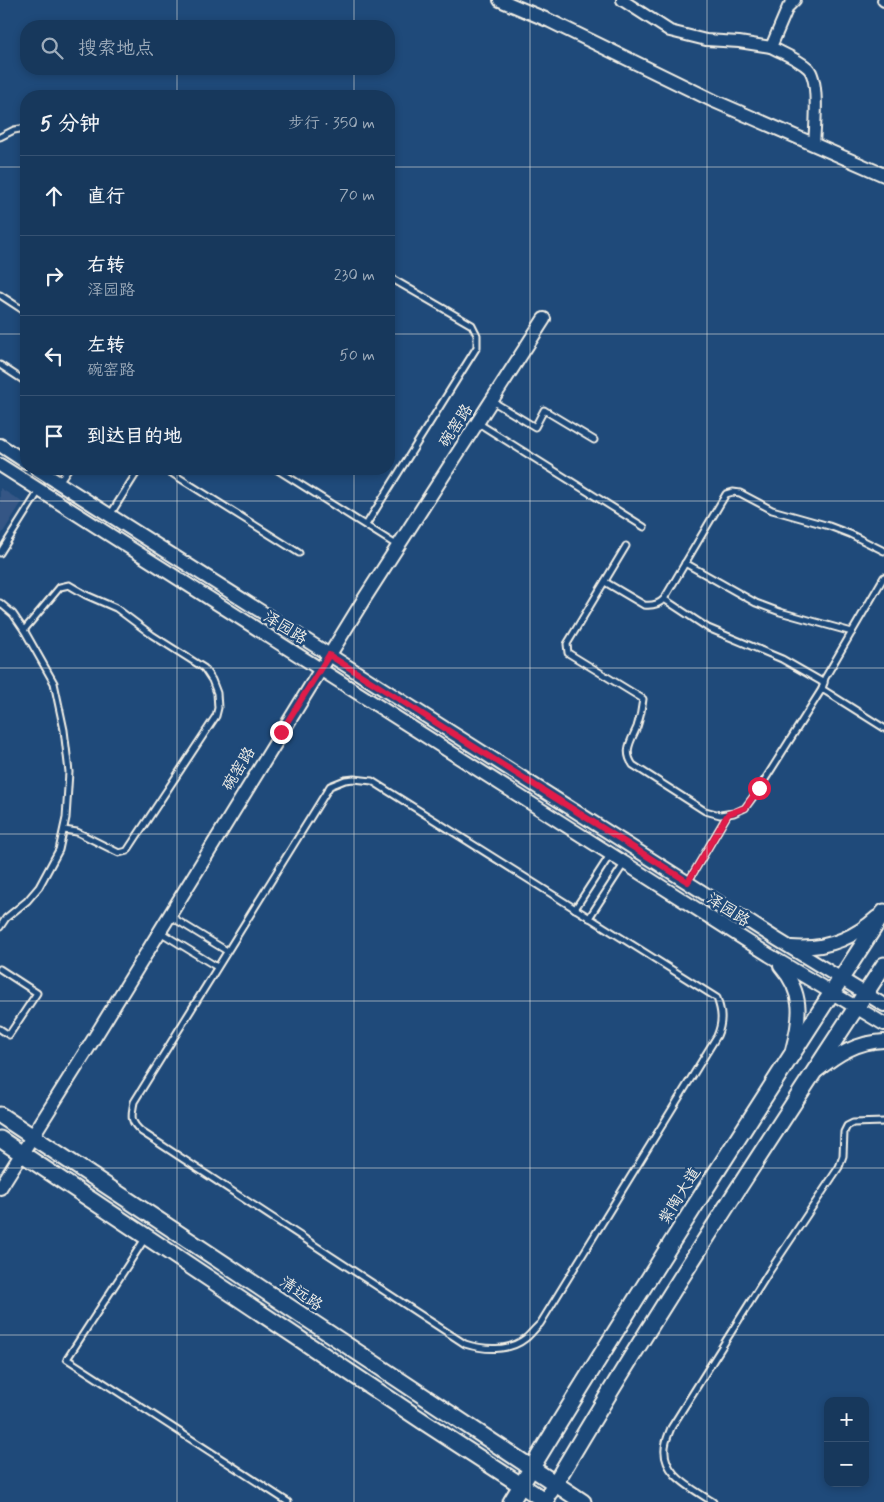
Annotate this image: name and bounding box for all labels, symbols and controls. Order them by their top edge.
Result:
search box [20,20,395,75]
icon: search [38,34,66,62]
text: 搜索地点 [78,36,154,61]
text: 5 分钟 [40,110,100,138]
text: 步行 · 350 m [288,113,375,134]
icon: ahead [40,182,68,210]
text: 直行 [87,184,125,209]
text: 70 m [339,185,375,206]
text: 右转 [87,253,125,278]
icon: right [40,262,68,290]
text: 230 m [334,265,375,286]
text: 泽园路 [87,280,135,301]
text: 左转 [87,333,125,358]
icon: left [40,342,68,370]
text: 50 m [339,345,375,366]
text: 碗窑路 [87,360,135,381]
street label: 碗窑路 [434,400,478,452]
icon: arrive [40,422,68,450]
text: 到达目的地 [87,424,182,449]
street label: 泽园路 [259,606,311,650]
route end [270,721,293,744]
street label: 碗窑路 [218,743,260,795]
route start [748,777,771,800]
street label: 泽园路 [702,888,754,932]
street label: 紫陶大道 [654,1163,706,1229]
street label: 清远路 [275,1272,327,1316]
map controls [824,1397,869,1487]
button: + [824,1397,869,1442]
button: − [824,1442,869,1487]

